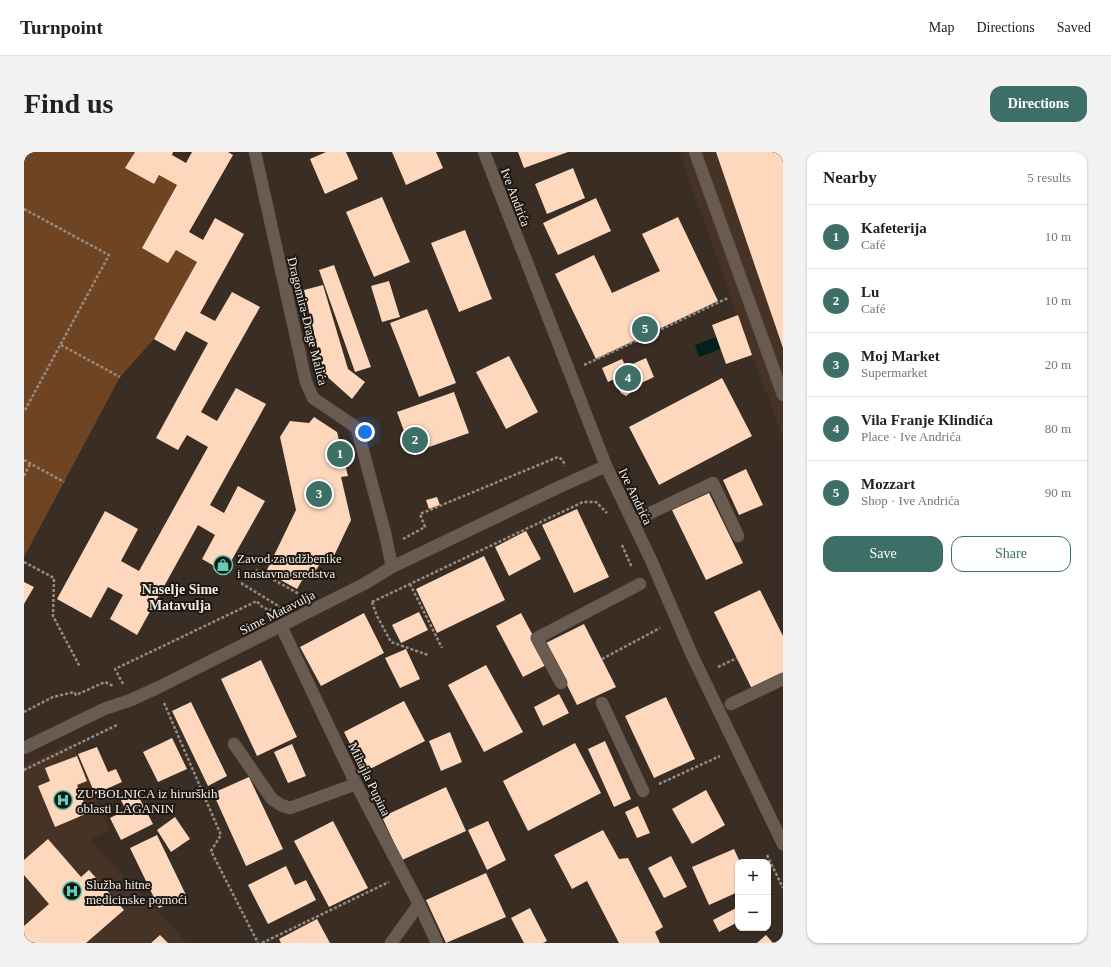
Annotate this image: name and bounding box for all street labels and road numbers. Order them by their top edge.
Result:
street label: Ive Andrića [498,166,534,229]
street label: Dragomira-Drage Malića [284,255,331,387]
street label: Ive Andrića [615,466,656,527]
street label: Sime Matavulja [237,587,318,638]
street label: Mihajla Pupina [345,740,394,819]

